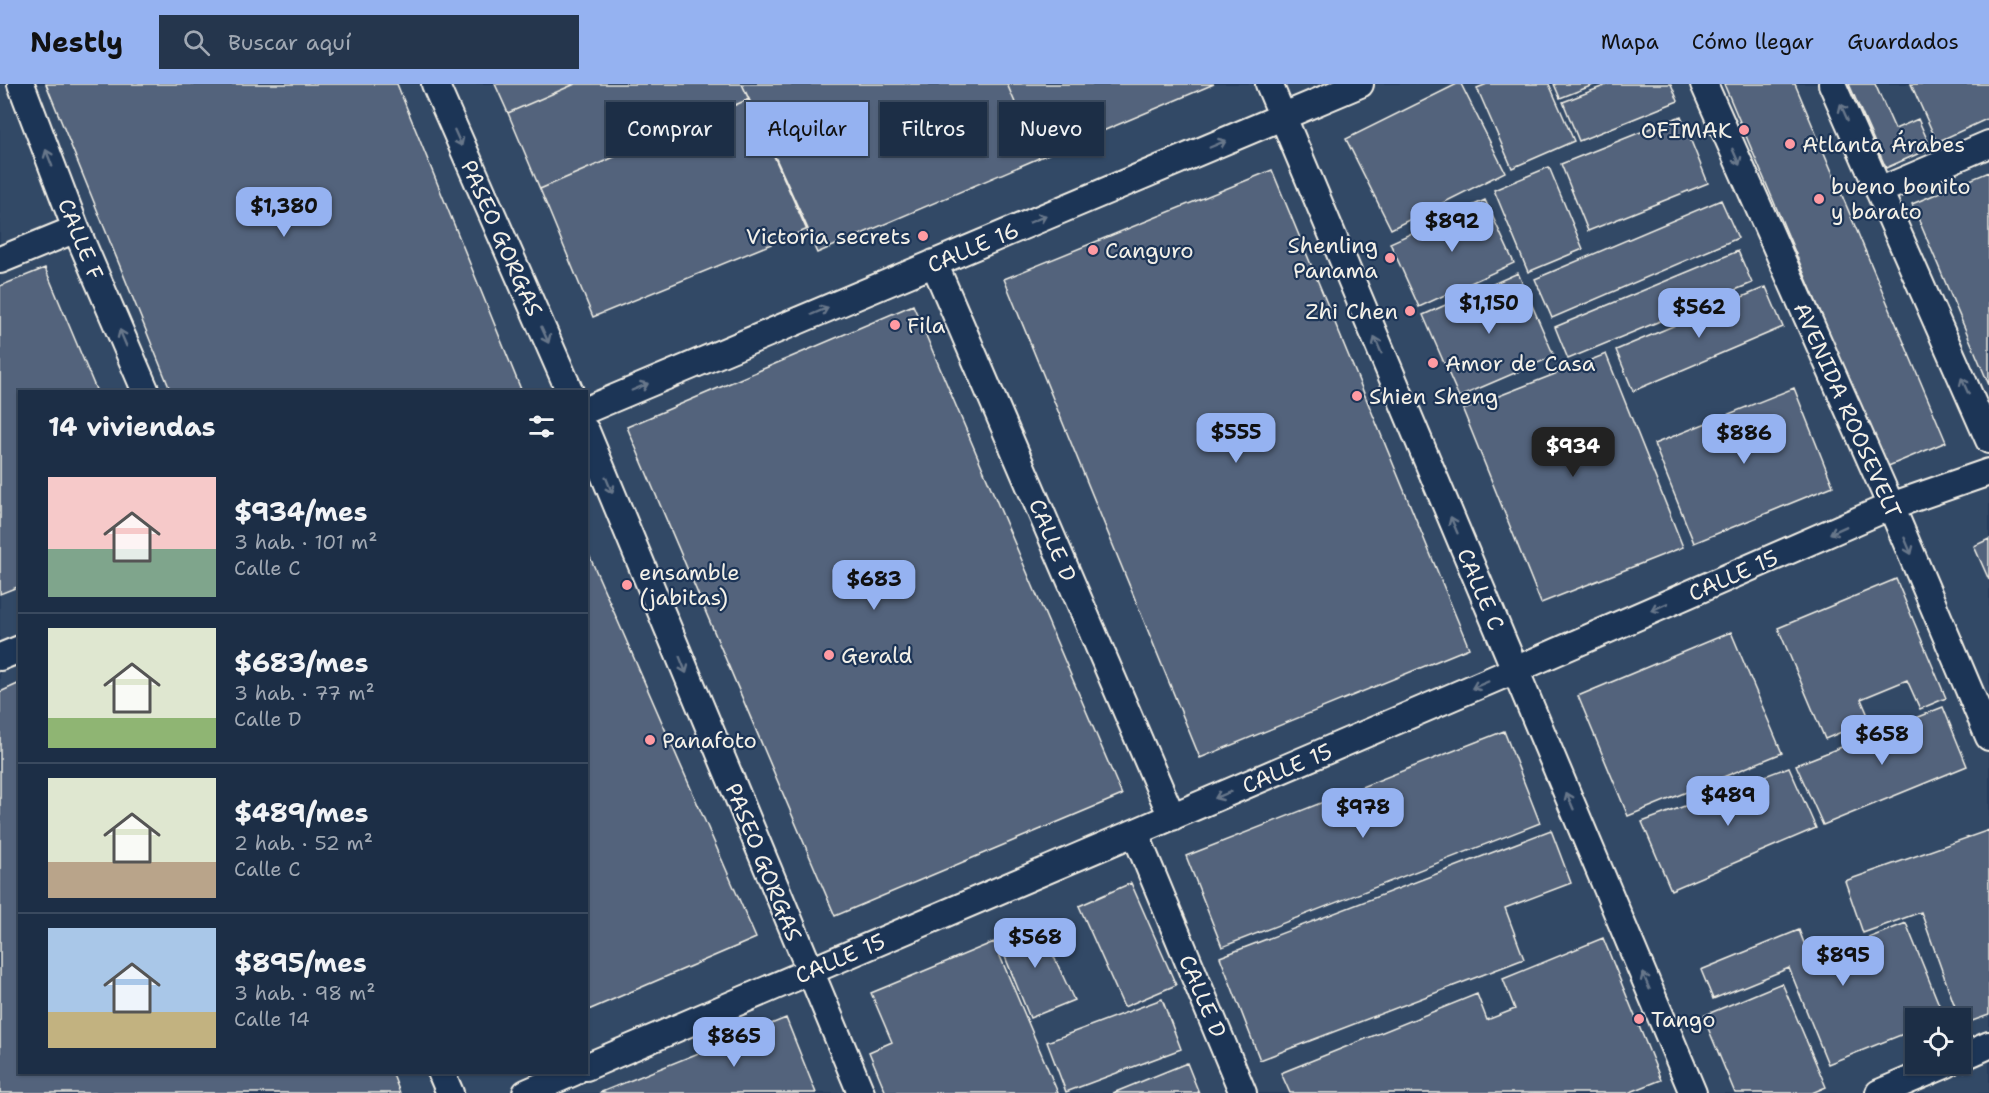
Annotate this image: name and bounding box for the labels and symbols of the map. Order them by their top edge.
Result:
one-way arrow [1838,103,1849,121]
place label: OFIMAK [1641,116,1732,145]
marker: OFIMAK [1737,123,1751,137]
one-way arrow [453,128,465,146]
place label: Atlanta Árabes [1802,130,1965,159]
marker: Atlanta Árabes [1783,137,1797,151]
one-way arrow [1209,138,1227,149]
one-way arrow [1731,147,1743,165]
one-way arrow [43,149,54,167]
street label: PASEO GORGAS [454,156,549,321]
place label: bueno bonito y barato [1831,172,1971,226]
pin: $1,380 [235,187,333,238]
marker: bueno bonito y barato [1812,192,1826,206]
street label: CALLE F [51,194,110,284]
pin: $892 [1416,202,1488,253]
one-way arrow [1029,213,1047,224]
street label: CALLE 16 [923,215,1023,280]
place label: Victoria secrets [746,222,911,251]
marker: Victoria secrets [916,229,930,243]
place label: Shenling Panama [1288,231,1378,285]
place label: Canguro [1105,236,1194,265]
marker: Canguro [1086,243,1100,257]
marker: Shenling Panama [1383,251,1397,265]
pin: $1,150 [1440,284,1538,335]
pin: $562 [1663,288,1735,339]
place label: Zhi Chen [1305,297,1398,326]
street label: AVENIDA ROOSEVELT [1787,298,1908,523]
marker: Zhi Chen [1403,304,1417,318]
one-way arrow [810,305,829,316]
place label: Fila [907,311,946,340]
marker: Fila [888,318,902,332]
one-way arrow [540,326,551,344]
one-way arrow [117,329,128,347]
one-way arrow [1372,336,1383,354]
place label: Amor de Casa [1445,349,1596,378]
marker: Amor de Casa [1426,356,1440,370]
one-way arrow [1959,377,1970,395]
one-way arrow [631,381,649,392]
place label: Shien Sheng [1369,382,1498,411]
marker: Shien Sheng [1350,389,1364,403]
pin: $555 [1200,413,1272,464]
pin: $886 [1708,414,1780,465]
pin: $934 [1537,427,1609,478]
one-way arrow [604,475,615,494]
street label: CALLE D [1022,494,1083,586]
one-way arrow [1448,516,1459,534]
one-way arrow [1829,524,1847,536]
one-way arrow [1903,537,1914,555]
street label: CALLE 15 [1684,543,1783,608]
street label: CALLE C [1450,544,1511,635]
place label: ensamble (jabitas) [639,558,740,612]
pin: $683 [838,560,910,611]
marker: ensamble (jabitas) [620,578,634,592]
one-way arrow [1650,602,1668,614]
place label: Gerald [841,641,912,670]
marker: Gerald [822,648,836,662]
one-way arrow [678,655,689,674]
one-way arrow [1471,680,1490,691]
pin: $658 [1846,715,1918,766]
place label: Panafoto [662,726,757,755]
marker: Panafoto [643,733,657,747]
street label: CALLE 15 [1238,737,1337,800]
pin: $489 [1692,776,1764,827]
street label: PASEO GORGAS [719,779,808,946]
pin: $978 [1327,788,1399,839]
one-way arrow [1215,790,1233,801]
one-way arrow [1564,793,1575,811]
pin: $568 [999,918,1071,969]
street label: CALLE 15 [791,927,890,990]
pin: $895 [1807,936,1879,987]
street label: CALLE D [1172,950,1233,1042]
one-way arrow [1640,972,1651,991]
place label: Tango [1651,1005,1716,1034]
marker: Tango [1632,1012,1646,1026]
pin: $865 [698,1017,770,1068]

